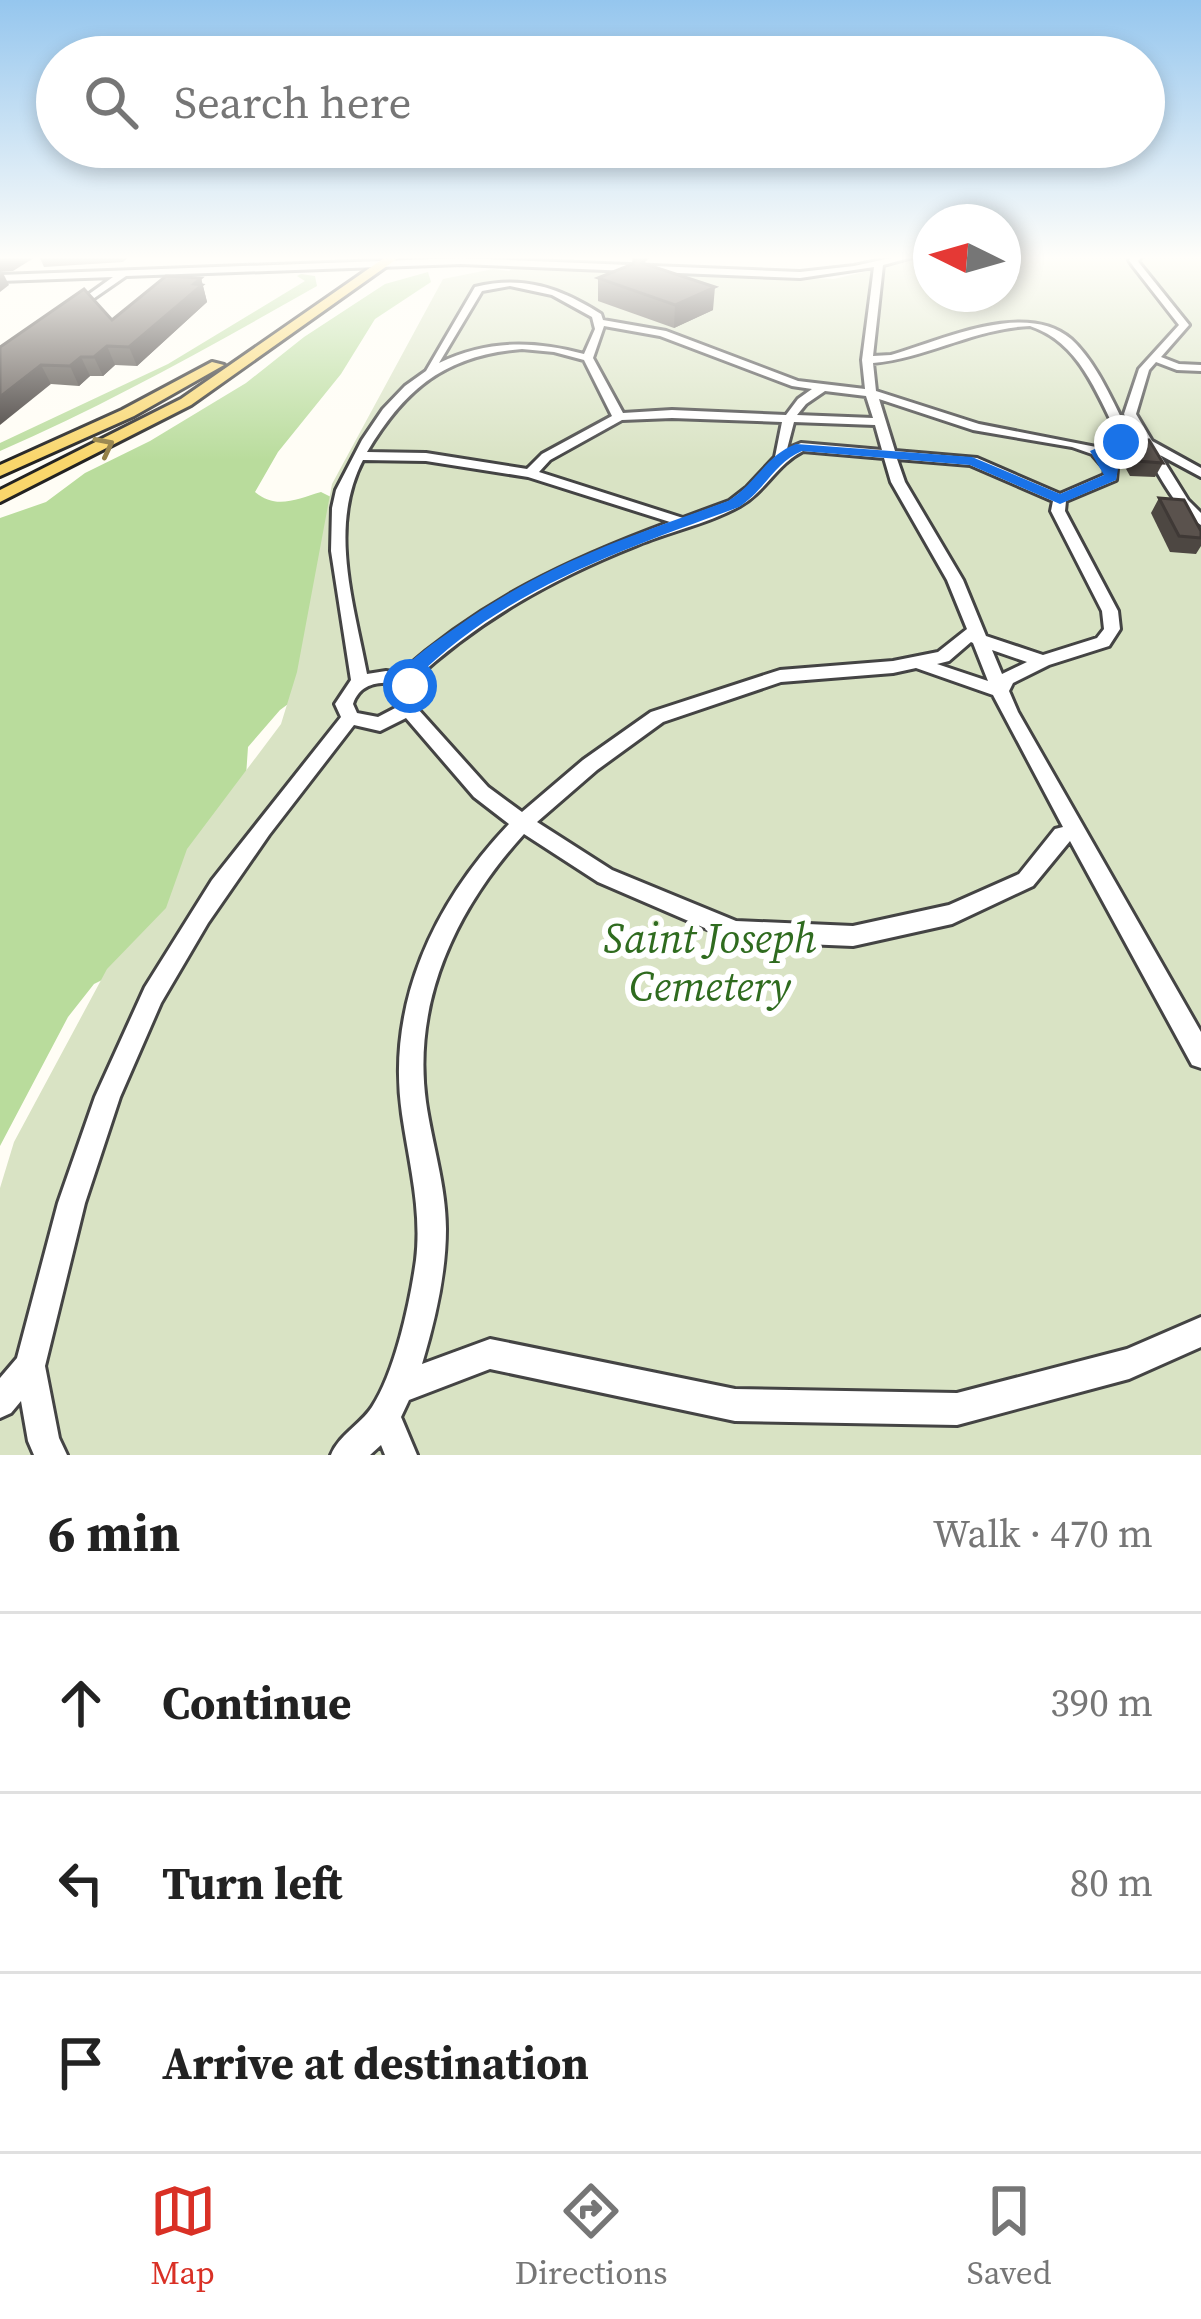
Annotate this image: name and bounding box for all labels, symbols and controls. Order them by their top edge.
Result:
search box [36,36,1165,168]
icon: search [78,69,144,135]
text: Search here [174,71,411,133]
north arrow [913,204,1021,312]
route end [1094,415,1148,469]
one-way arrow [93,437,114,460]
route start [383,659,437,713]
park label: Saint Joseph Cemetery [603,909,817,1015]
text: 6 min [48,1498,180,1568]
text: Walk · 470 m [933,1507,1153,1560]
icon: ahead [48,1670,114,1736]
text: Continue [162,1672,351,1734]
text: 390 m [1050,1676,1153,1729]
icon: left [48,1850,114,1916]
text: Turn left [162,1852,342,1914]
text: 80 m [1070,1856,1153,1909]
icon: arrive [48,2030,114,2096]
text: Arrive at destination [162,2032,589,2094]
tab: Map [150,2178,216,2295]
tab: Directions [515,2178,668,2295]
tab: Saved [967,2178,1051,2295]

